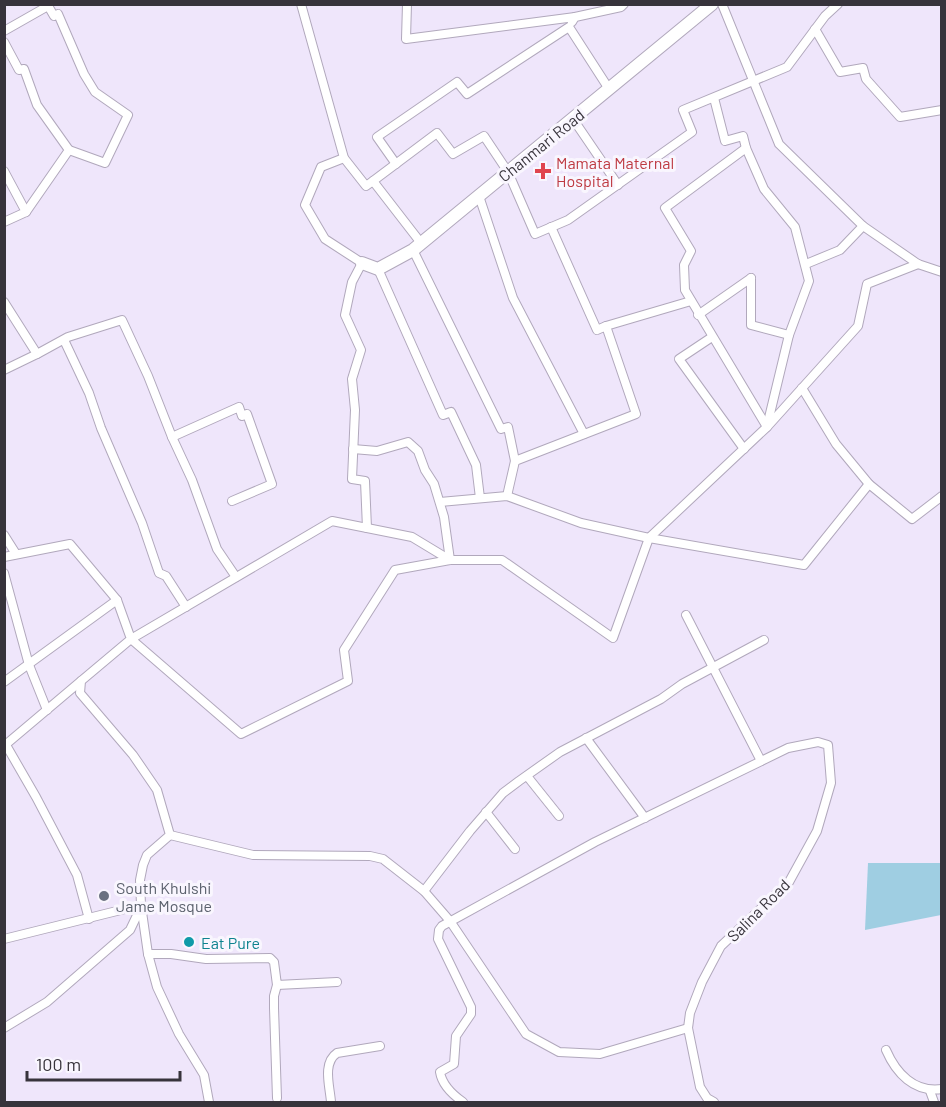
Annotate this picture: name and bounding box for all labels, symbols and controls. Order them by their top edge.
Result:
street label: Chanmari Road [494,105,588,185]
place label: Mamata Maternal Hospital [556,153,674,190]
marker: Mamata Maternal Hospital [534,162,552,180]
street label: Salina Road [723,875,793,945]
place label: South Khulshi Jame Mosque [116,878,212,915]
marker: South Khulshi Jame Mosque [97,889,111,903]
place label: Eat Pure [201,933,260,952]
marker: Eat Pure [182,935,196,949]
scale bar [27,1044,180,1082]
text: 100 m [36,1053,81,1075]

